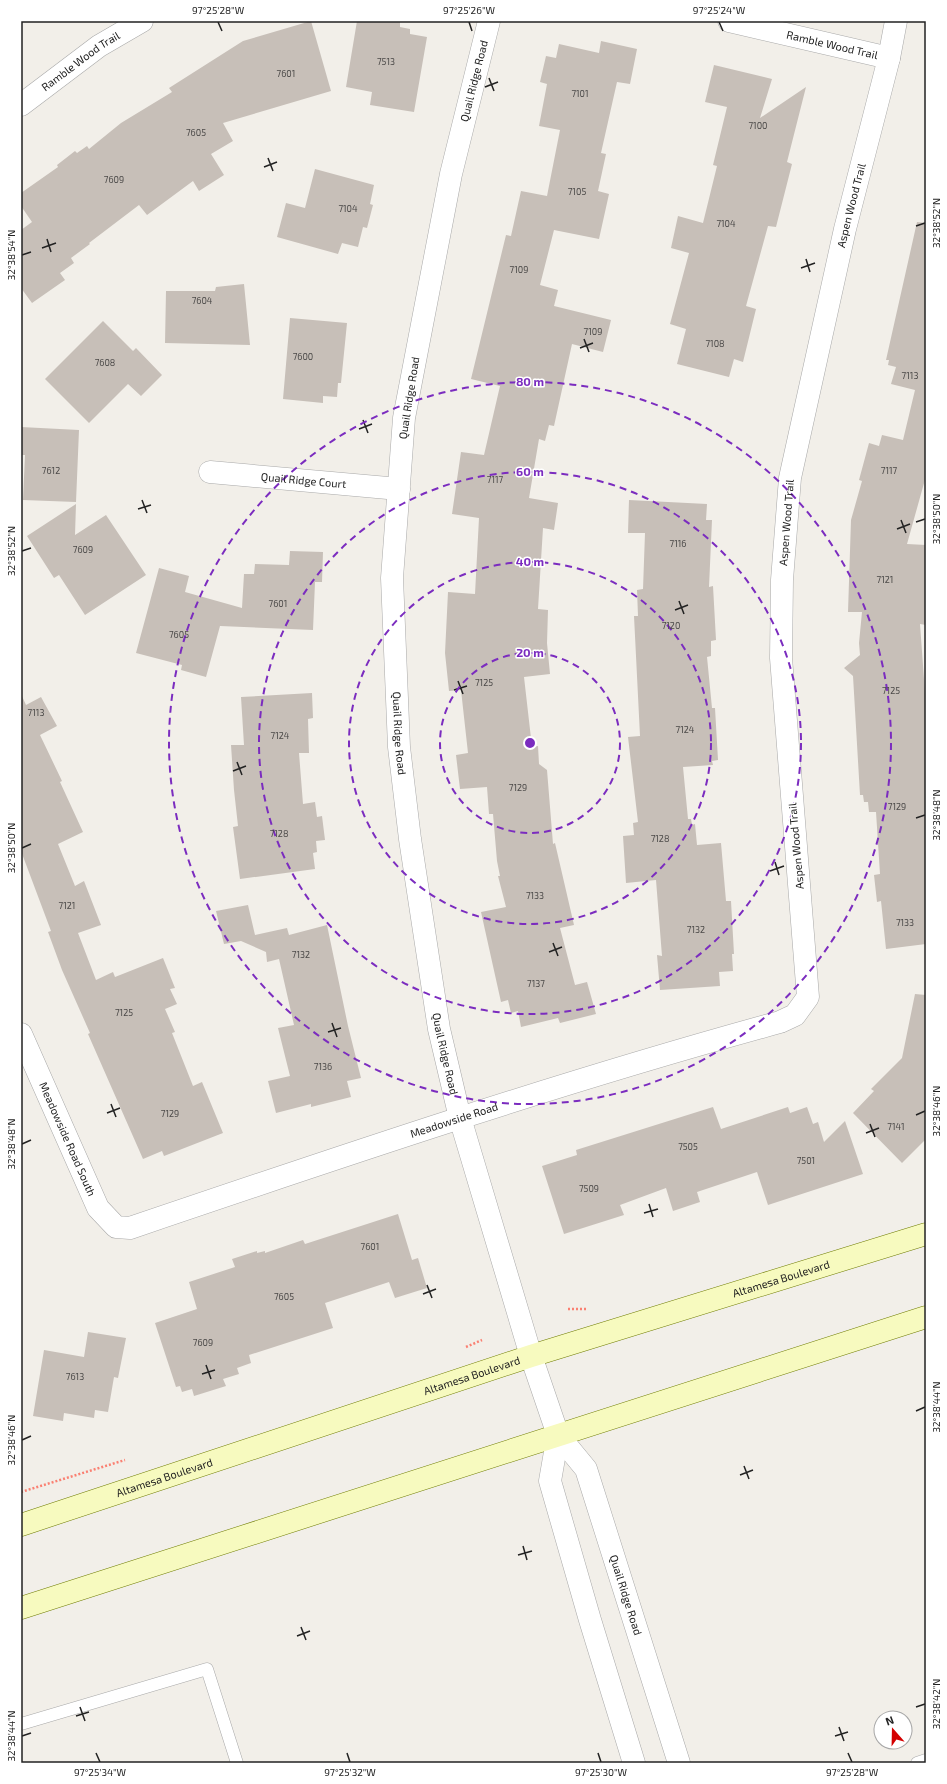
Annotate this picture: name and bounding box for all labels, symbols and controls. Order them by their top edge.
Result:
text: 97°25'28"W [192,4,245,16]
text: 97°25'26"W [443,4,495,16]
text: 97°25'24"W [693,4,746,16]
street label: Ramble Wood Trail [39,28,122,93]
street label: Ramble Wood Trail [785,28,880,61]
street label: Quail Ridge Road [457,39,491,123]
house number: 7513 [377,56,395,67]
house number: 7601 [277,68,295,79]
house number: 7101 [571,88,589,99]
house number: 7100 [748,120,768,131]
house number: 7605 [186,127,206,138]
street label: Aspen Wood Trail [834,161,868,249]
house number: 7609 [104,174,124,185]
house number: 7105 [568,186,586,197]
text: 32°38'52"N [930,198,942,248]
house number: 7104 [338,203,358,214]
house number: 7104 [716,218,736,229]
text: 32°38'54"N [5,230,17,280]
house number: 7109 [510,264,528,275]
house number: 7604 [192,295,213,306]
house number: 7109 [584,326,602,337]
house number: 7108 [705,338,725,349]
house number: 7600 [293,351,313,362]
street label: Quail Ridge Road [396,356,422,440]
house number: 7608 [95,357,115,368]
house number: 7113 [902,370,918,381]
text: 80 m [516,374,544,388]
text: 60 m [516,464,544,478]
house number: 7612 [42,465,60,476]
house number: 7117 [881,465,898,476]
street label: Quail Ridge Court [260,470,347,490]
house number: 7117 [487,474,504,485]
street label: Aspen Wood Trail [776,478,796,566]
text: 32°38'50"N [930,494,942,544]
text: 32°38'52"N [5,526,17,576]
house number: 7116 [670,538,686,549]
house number: 7609 [73,544,93,555]
text: 40 m [516,554,544,568]
house number: 7121 [877,574,893,585]
house number: 7601 [269,598,287,609]
house number: 7120 [662,620,680,631]
house number: 7605 [169,629,189,640]
text: 20 m [516,645,544,659]
house number: 7125 [475,677,493,688]
house number: 7125 [882,685,900,696]
street label: Quail Ridge Road [390,691,409,776]
house number: 7113 [28,707,44,718]
house number: 7124 [676,724,695,735]
house number: 7124 [271,730,290,741]
centre of rings [523,736,537,750]
house number: 7129 [509,782,527,793]
text: 32°38'48"N [930,789,942,841]
house number: 7129 [888,801,906,812]
street label: Aspen Wood Trail [785,802,806,890]
text: 32°38'50"N [5,823,17,873]
house number: 7128 [270,828,288,839]
house number: 7128 [651,833,669,844]
house number: 7133 [526,890,544,901]
house number: 7121 [59,900,75,911]
house number: 7133 [896,917,914,928]
house number: 7132 [687,924,705,935]
house number: 7132 [292,949,310,960]
house number: 7137 [527,978,545,989]
house number: 7125 [115,1007,133,1018]
street label: Quail Ridge Road [430,1012,461,1096]
house number: 7136 [314,1061,332,1072]
street label: Meadowside Road South [37,1080,99,1198]
text: 32°38'46"N [930,1086,942,1136]
street label: Meadowside Road [408,1099,499,1140]
house number: 7129 [161,1108,179,1119]
text: 32°38'48"N [5,1118,17,1170]
house number: 7141 [887,1121,905,1132]
house number: 7505 [678,1141,698,1152]
house number: 7501 [797,1155,815,1166]
house number: 7509 [579,1183,599,1194]
house number: 7601 [361,1241,379,1252]
street label: Altamesa Boulevard [731,1257,831,1299]
house number: 7605 [274,1291,294,1302]
house number: 7609 [193,1337,213,1348]
street label: Altamesa Boulevard [422,1353,522,1397]
house number: 7613 [66,1371,84,1382]
text: 32°38'44"N [930,1381,942,1433]
text: 32°38'46"N [5,1415,17,1465]
street label: Altamesa Boulevard [114,1455,214,1499]
street label: Quail Ridge Road [607,1553,645,1637]
text: 32°38'42"N [930,1679,942,1729]
text: 32°38'44"N [5,1710,17,1762]
north arrow [873,1710,913,1750]
text: N [883,1713,895,1728]
text: 97°25'34"W [74,1766,127,1778]
text: 97°25'32"W [324,1766,376,1778]
text: 97°25'30"W [575,1766,628,1778]
text: 97°25'28"W [826,1766,879,1778]

